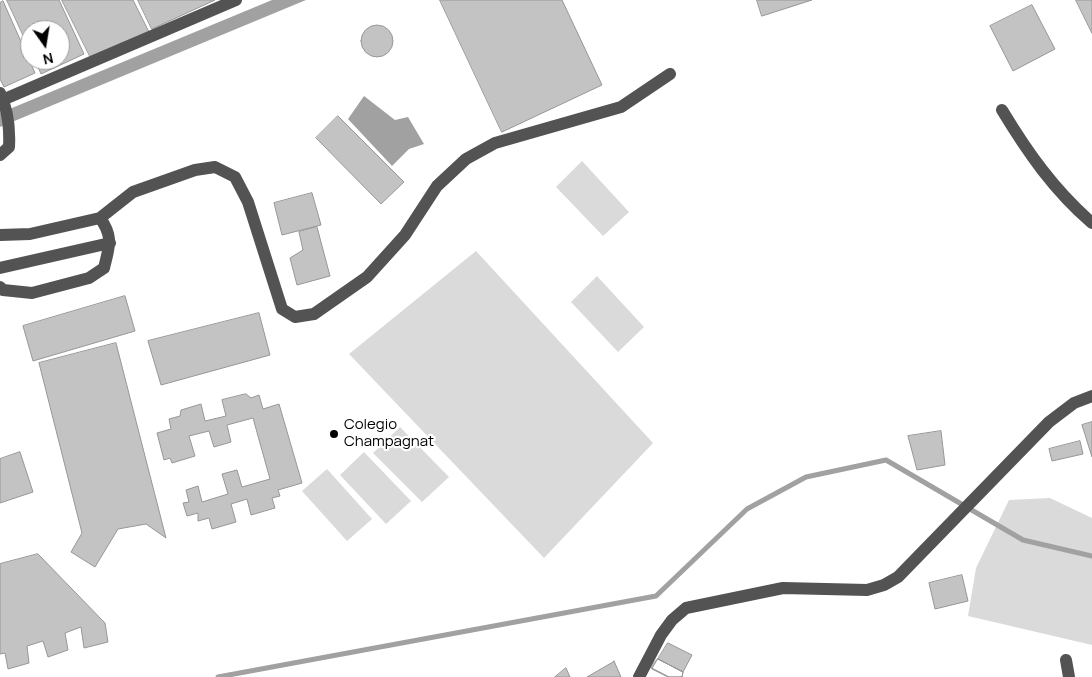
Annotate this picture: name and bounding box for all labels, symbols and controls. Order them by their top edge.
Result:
north arrow [20,20,70,70]
text: N [41,49,55,70]
place label: Colegio Champagnat [344,416,434,451]
marker: Colegio Champagnat [328,428,340,440]

